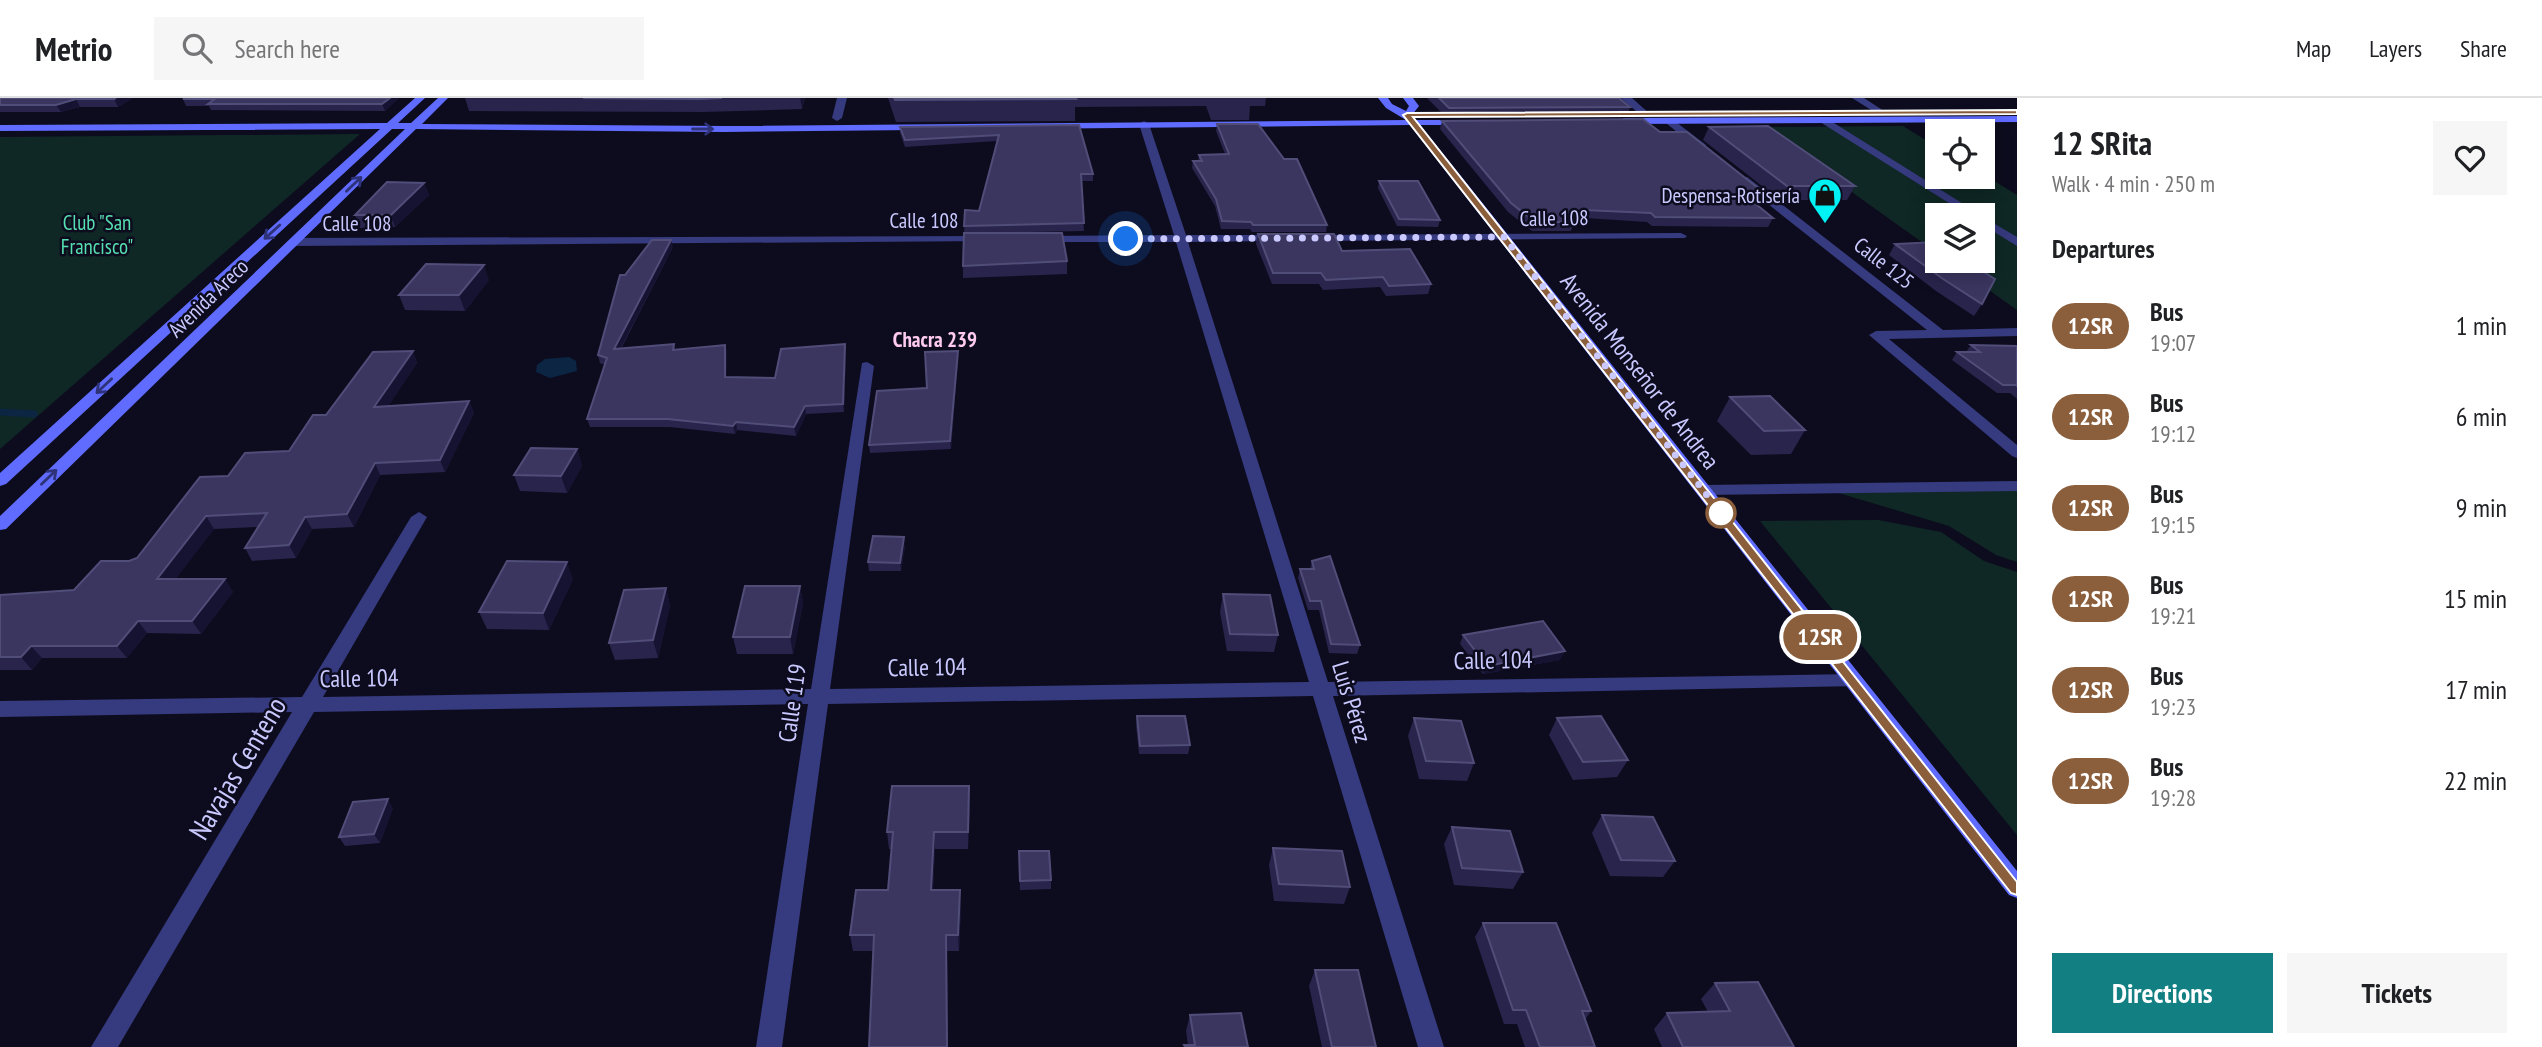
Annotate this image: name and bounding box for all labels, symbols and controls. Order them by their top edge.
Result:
search box [154,17,644,80]
text: Metrio [35,27,112,70]
icon: search [178,29,216,67]
text: Search here [234,32,340,65]
text: Map [2296,33,2331,64]
text: Layers [2369,33,2422,64]
text: Share [2460,33,2507,64]
map controls [1925,119,1995,273]
button: locate [1925,119,1995,189]
text: 12 SRita [2052,121,2152,164]
button: heart [2433,121,2507,195]
one-way arrow [691,122,714,136]
text: Walk · 4 min · 250 m [2052,169,2215,198]
one-way arrow [346,175,363,192]
shop icon: Despensa-Rotisería [1806,176,1844,225]
place label: Despensa-Rotisería [1661,182,1800,209]
button: layers [1925,203,1995,273]
street label: Calle 108 [1519,204,1589,232]
street label: Calle 108 [889,207,959,234]
park label: Club "San Francisco" [61,209,133,260]
street label: Calle 108 [322,210,392,237]
your location [1108,221,1143,256]
one-way arrow [263,224,281,240]
street label: Calle 125 [1848,231,1920,295]
text: Departures [2052,232,2155,265]
street label: Avenida Areco [162,253,254,343]
street label: Avenida Monseñor de Andrea [1554,267,1726,475]
text: Bus [2150,295,2183,328]
text: 1 min [2456,309,2507,342]
text: 12SR [2068,310,2113,341]
district label: Chacra 239 [893,326,977,353]
text: 19:07 [2150,328,2196,357]
one-way arrow [96,377,113,394]
text: Bus [2150,386,2183,419]
text: 6 min [2456,400,2507,433]
text: 12SR [2068,401,2113,432]
text: 19:12 [2150,419,2196,448]
one-way arrow [40,469,57,486]
text: Bus [2150,477,2183,510]
text: 9 min [2456,491,2507,524]
text: 12SR [2068,492,2113,523]
unlabelled marker [1706,498,1736,528]
text: 19:15 [2150,510,2196,539]
text: Bus [2150,568,2183,601]
text: 15 min [2444,582,2507,615]
text: 12SR [2068,583,2113,614]
text: 19:21 [2150,601,2196,630]
line badge: 12SR [1771,614,1869,660]
text: 12SR [1797,621,1843,652]
street label: Calle 104 [1453,644,1533,676]
street label: Calle 104 [887,651,967,683]
street label: Luis Pérez [1325,658,1379,746]
text: Bus [2150,659,2183,692]
street label: Calle 104 [319,662,399,694]
street label: Calle 119 [771,662,813,744]
text: 17 min [2445,673,2507,706]
text: 12SR [2068,674,2113,705]
street label: Navajas Centeno [180,690,294,846]
text: 19:23 [2150,692,2196,721]
text: Bus [2150,750,2183,783]
text: 22 min [2444,764,2507,797]
text: 12SR [2068,765,2113,796]
text: 19:28 [2150,783,2196,812]
button: Directions [2052,953,2273,1033]
button: Tickets [2287,953,2507,1033]

